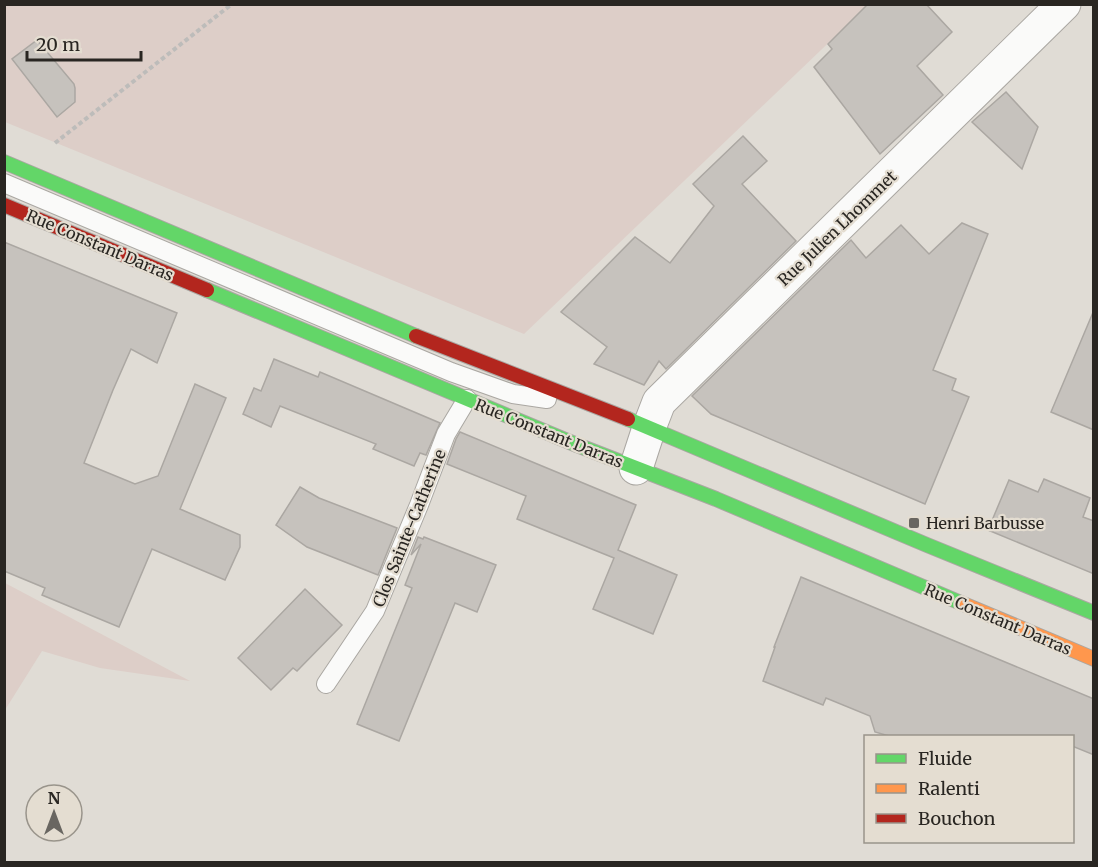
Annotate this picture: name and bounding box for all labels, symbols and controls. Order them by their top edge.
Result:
scale bar [27,24,141,62]
text: 20 m [36,33,80,56]
street label: Rue Julien Lhommet [774,166,901,290]
street label: Rue Constant Darras [23,205,177,285]
street label: Rue Constant Darras [472,394,626,472]
street label: Clos Sainte-Catherine [368,446,450,610]
place label: Henri Barbusse [926,513,1044,533]
marker: Henri Barbusse [907,516,921,530]
street label: Rue Constant Darras [921,579,1075,659]
legend [864,735,1074,843]
text: Fluide [918,747,972,770]
text: Ralenti [918,777,980,800]
north arrow [24,783,84,843]
text: N [48,788,61,808]
text: Bouchon [918,807,995,830]

